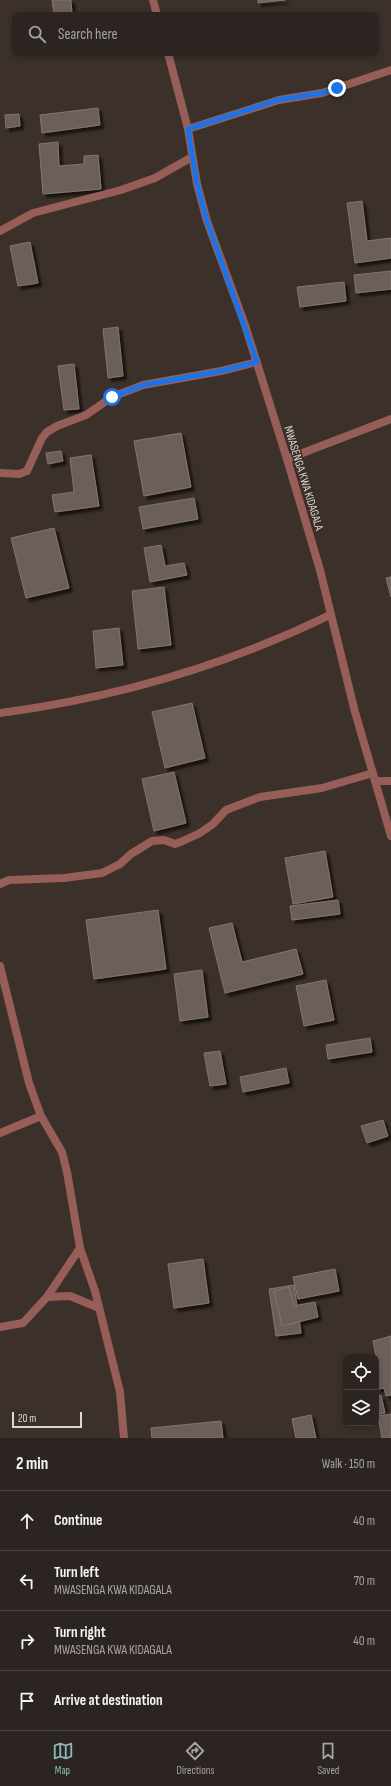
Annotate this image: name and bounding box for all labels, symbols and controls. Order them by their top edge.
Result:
search box [12,12,379,56]
icon: search [26,23,48,45]
text: Search here [58,25,118,44]
route end [328,79,346,97]
route start [103,388,121,406]
street label: MWASENGA KWA KIDAGALA [280,424,327,533]
map controls [343,1354,379,1426]
button: locate [343,1354,379,1390]
button: layers [343,1390,379,1426]
scale bar [12,1410,82,1429]
text: 20 m [18,1412,36,1425]
text: 2 min [16,1454,48,1474]
text: Walk · 150 m [322,1456,375,1472]
icon: ahead [16,1510,38,1532]
text: Continue [54,1511,103,1530]
text: 40 m [353,1513,375,1529]
text: Turn left [54,1563,99,1582]
icon: left [16,1570,38,1592]
text: 70 m [354,1573,375,1589]
text: MWASENGA KWA KIDAGALA [54,1582,172,1598]
text: Turn right [54,1623,106,1642]
icon: right [16,1630,38,1652]
text: 40 m [353,1633,375,1649]
text: MWASENGA KWA KIDAGALA [54,1642,172,1658]
icon: arrive [16,1690,38,1712]
text: Arrive at destination [54,1691,163,1710]
tab: Map [52,1740,74,1777]
tab: Directions [177,1740,214,1777]
tab: Saved [317,1740,339,1777]

